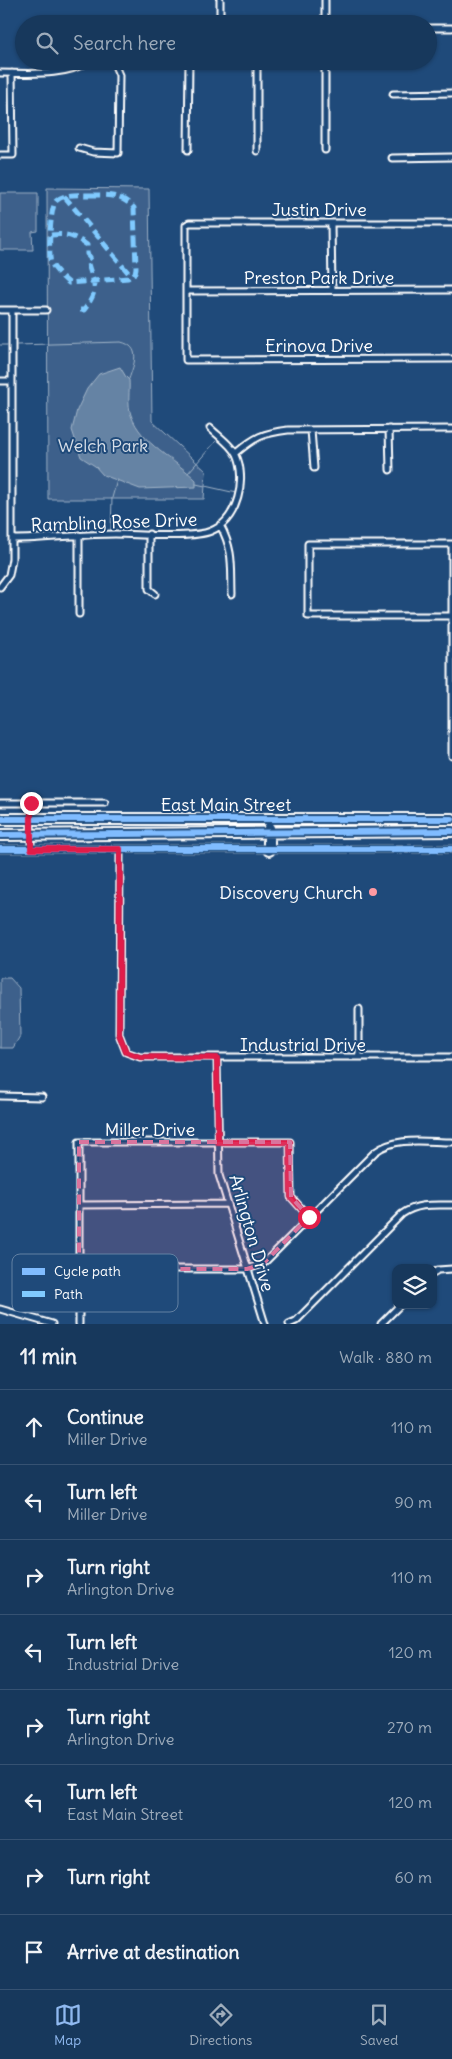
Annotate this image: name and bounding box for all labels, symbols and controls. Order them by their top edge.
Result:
search box [15,15,437,70]
icon: search [33,29,61,57]
text: Search here [73,31,176,55]
street label: Justin Drive [271,198,367,221]
street label: Preston Park Drive [244,266,394,289]
street label: Erinova Drive [265,334,373,357]
park label: Welch Park [58,434,148,457]
street label: Rambling Rose Drive [30,508,198,536]
route end [20,792,43,815]
street label: East Main Street [161,793,291,816]
place label: Discovery Church [219,881,363,904]
marker: Discovery Church [367,886,379,898]
street label: Industrial Drive [240,1033,366,1056]
street label: Miller Drive [105,1118,195,1141]
street label: Arlington Drive [224,1172,280,1294]
route start [298,1206,321,1229]
legend [12,1254,178,1312]
text: Cycle path [54,1262,121,1280]
map controls [392,1264,437,1309]
button: layers [392,1264,437,1309]
text: Path [54,1285,83,1303]
text: 11 min [20,1343,77,1370]
text: Walk · 880 m [339,1347,432,1367]
text: Continue [67,1405,144,1429]
icon: ahead [20,1413,48,1441]
text: 110 m [391,1417,432,1437]
text: Miller Drive [67,1429,147,1449]
text: Turn left [67,1480,137,1504]
icon: left [20,1488,48,1516]
text: 90 m [394,1492,432,1512]
text: Miller Drive [67,1504,147,1524]
text: Turn right [67,1555,150,1579]
icon: right [20,1563,48,1591]
text: 110 m [391,1567,432,1587]
text: Arlington Drive [67,1579,174,1599]
text: Turn left [67,1630,137,1654]
icon: left [20,1638,48,1666]
text: 120 m [389,1642,432,1662]
text: Industrial Drive [67,1654,179,1674]
text: Turn right [67,1705,150,1729]
icon: right [20,1713,48,1741]
text: 270 m [387,1717,432,1737]
text: Arlington Drive [67,1729,174,1749]
text: Turn left [67,1780,137,1804]
icon: left [20,1788,48,1816]
text: 120 m [389,1792,432,1812]
text: East Main Street [67,1804,183,1824]
icon: right [20,1863,48,1891]
text: Turn right [67,1865,150,1889]
text: 60 m [394,1867,432,1887]
icon: arrive [20,1938,48,1966]
text: Arrive at destination [67,1940,240,1964]
tab: Map [54,2001,82,2049]
tab: Directions [189,2001,252,2049]
tab: Saved [360,2001,398,2049]

